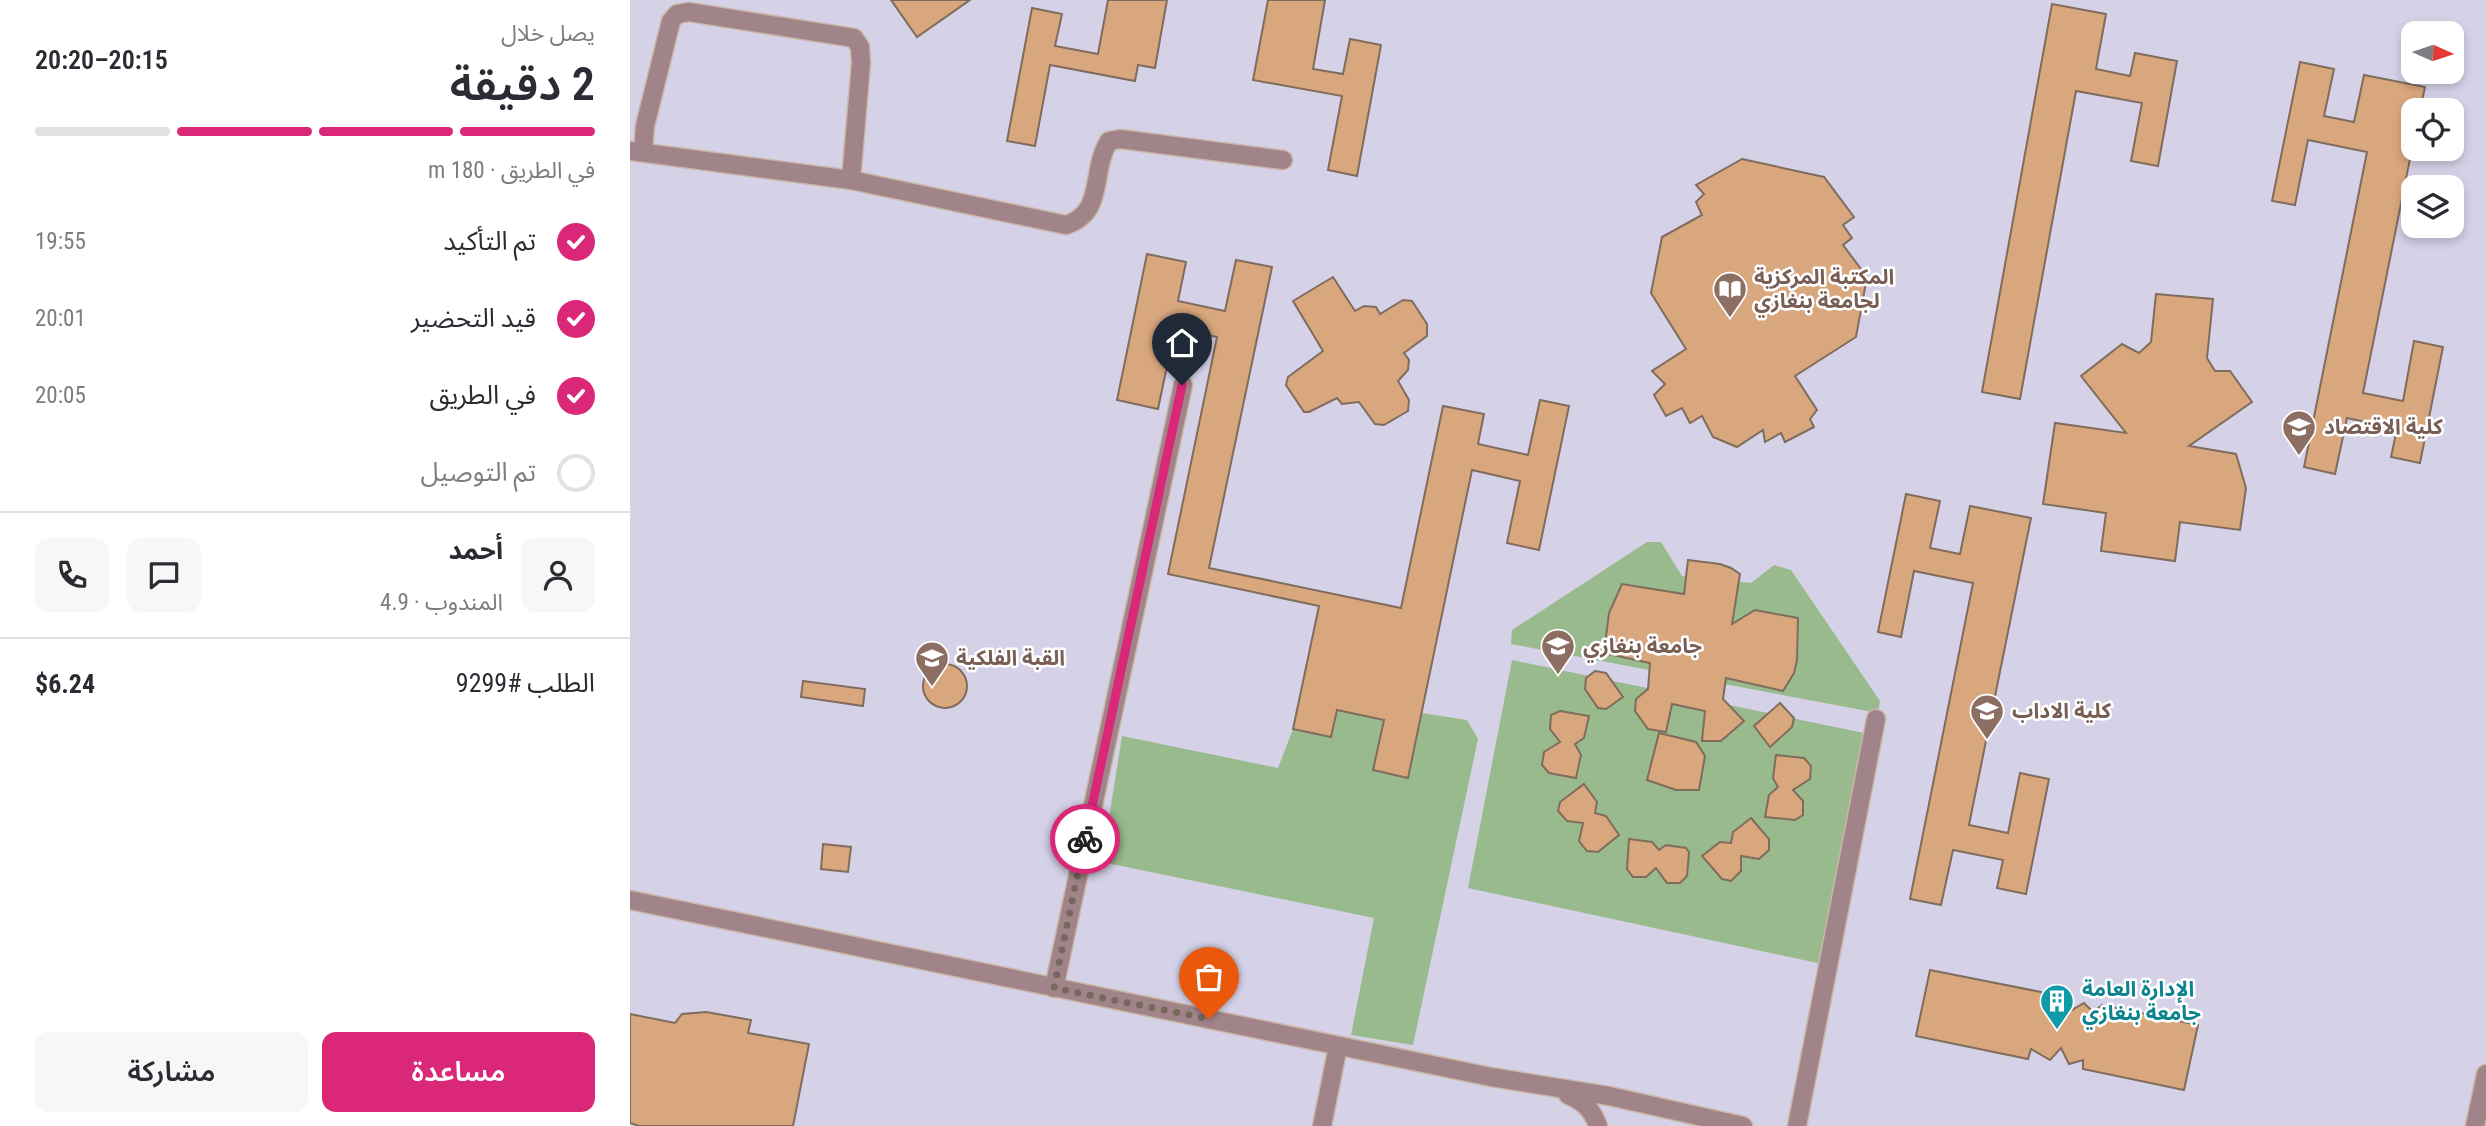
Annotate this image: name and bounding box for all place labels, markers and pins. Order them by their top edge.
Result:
place label: المكتبة المركزية لجامعة بنغازي [1754,265,1894,318]
library icon: المكتبة المركزية لجامعة بنغازي [1711,270,1749,319]
pin [1152,313,1212,385]
school or university icon: كلية الاقتصاد [2280,408,2318,457]
place label: كلية الاقتصاد [2324,415,2443,439]
school or university icon: جامعة بنغازي [1539,627,1577,676]
place label: جامعة بنغازي [1583,634,1702,663]
school or university icon: القبة الفلكية [913,639,951,688]
place label: القبة الفلكية [956,646,1065,670]
school or university icon: كلية الاداب [1968,692,2006,741]
place label: كلية الاداب [2012,699,2111,723]
pin [1179,947,1239,1019]
place label: الإدارة العامة جامعة بنغازي [2082,977,2201,1030]
building icon: الإدارة العامة جامعة بنغازي [2038,982,2076,1031]

